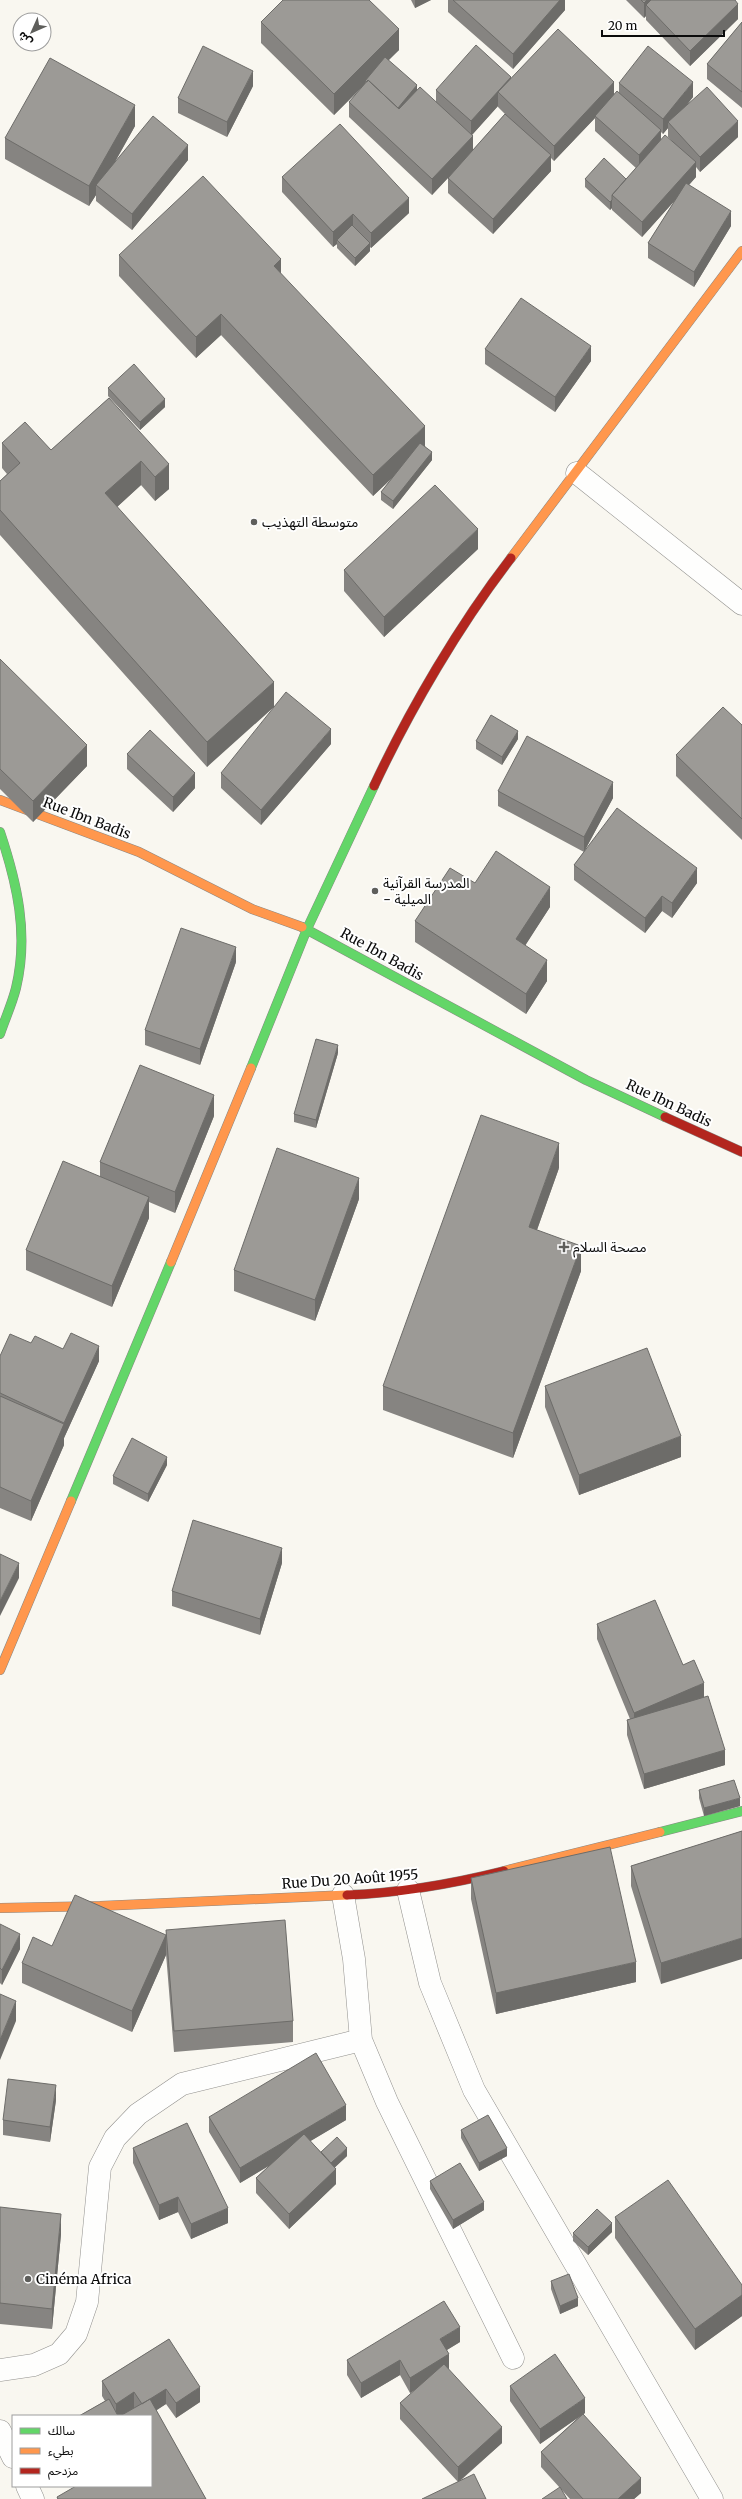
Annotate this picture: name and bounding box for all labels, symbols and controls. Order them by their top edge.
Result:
north arrow [12,12,52,52]
scale bar [602,12,724,38]
text: 20 m [608,18,637,33]
text: ش [15,29,35,49]
place label: متوسطة التهذيب [262,513,358,531]
marker: متوسطة التهذيب [249,517,259,527]
street label: Rue Ibn Badis [41,793,133,843]
place label: المدرسة القرآنية - الميلية [383,874,470,908]
marker: المدرسة القرآنية - الميلية [370,886,380,896]
street label: Rue Ibn Badis [337,924,427,984]
street label: Rue Ibn Badis [623,1075,715,1131]
place label: مصحة السلام [573,1238,647,1258]
marker: مصحة السلام [558,1241,570,1253]
street label: Rue Du 20 Août 1955 [281,1865,419,1893]
place label: Cinéma Africa [36,2270,132,2288]
marker: Cinéma Africa [23,2274,33,2284]
legend [12,2415,152,2487]
text: سالك [48,2423,75,2438]
text: بطيء [48,2443,74,2461]
text: مزدحم [48,2463,78,2480]

